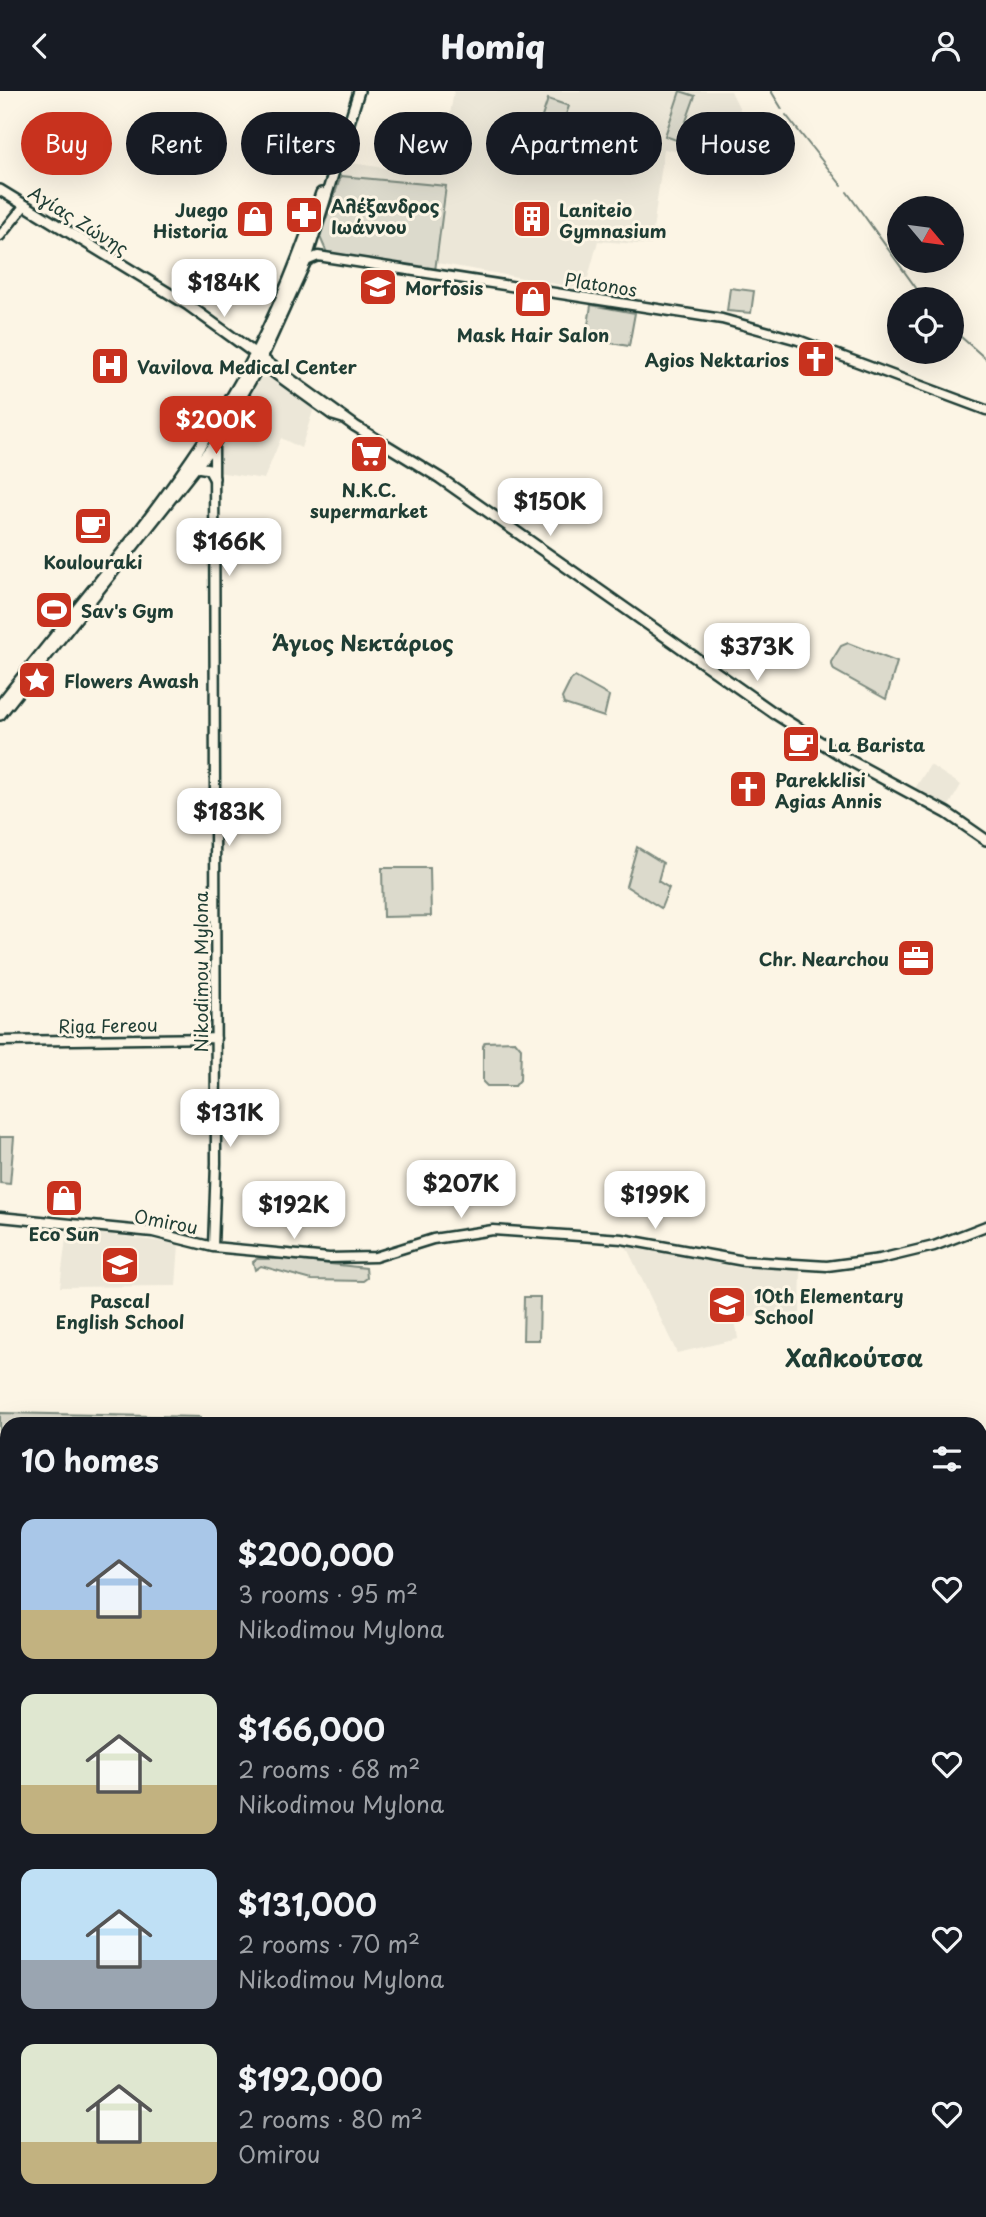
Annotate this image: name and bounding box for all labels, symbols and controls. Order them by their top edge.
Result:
text: Homiq [441,22,545,70]
icon: back [21,27,59,65]
icon: person [927,27,965,65]
chip: Buy [21,112,112,175]
chip: Rent [126,112,227,175]
chip: Filters [241,112,360,175]
chip: New [374,112,472,175]
chip: Apartment [486,112,662,175]
chip: House [676,112,795,175]
street label: Αγίας Ζώνης [24,178,134,262]
place label: Αλέξανδρος Ιωάννου [331,192,440,240]
pharmacy icon: Αλέξανδρος Ιωάννου [283,194,325,236]
place label: Juego Historia [153,196,228,244]
place label: Laniteio Gymnasium [559,196,667,244]
north arrow [887,196,964,273]
map controls [887,196,964,364]
shop icon: Juego Historia [234,198,276,240]
building icon: Laniteio Gymnasium [511,198,553,240]
pin: $184K [175,259,273,319]
text: $184K [188,264,260,299]
street label: Platonos [563,265,639,303]
school or university icon: Morfosis [357,266,399,308]
place label: Morfosis [405,274,483,301]
shop icon: Mask Hair Salon [512,278,554,320]
button: locate [887,287,964,364]
place label: Mask Hair Salon [457,321,609,348]
church icon: Agios Nektarios [795,338,837,380]
hospital icon: Vavilova Medical Center [89,345,131,387]
place label: Agios Nektarios [645,346,789,373]
place label: Vavilova Medical Center [137,353,358,380]
pin: $200K [167,397,265,456]
text: $200K [176,401,256,436]
supermarket icon: N.K.C. supermarket [348,433,390,475]
place label: N.K.C. supermarket [310,476,428,524]
pin: $150K [501,479,599,538]
text: $150K [514,483,586,518]
cafe icon: Koulouraki [72,505,114,547]
pin: $166K [180,519,278,578]
text: $166K [192,523,266,558]
place label: Koulouraki [44,548,142,575]
sports icon: Sav's Gym [33,589,75,631]
place label: Sav's Gym [81,597,174,624]
pin: $373K [708,623,806,683]
district label: Άγιος Νεκτάριος [272,626,454,658]
text: $373K [720,628,794,663]
place icon: Flowers Awash [16,659,58,701]
place label: Flowers Awash [64,667,199,694]
cafe icon: La Barista [780,723,822,765]
place label: La Barista [828,731,925,758]
place label: Parekklisi Agias Annis [775,766,882,814]
church icon: Parekklisi Agias Annis [727,768,769,810]
pin: $183K [180,789,278,848]
text: $183K [193,793,265,828]
street label: Nikodimou Mylona [187,891,214,1053]
office icon: Chr. Nearchou [895,937,937,979]
place label: Chr. Nearchou [759,945,889,972]
street label: Riga Fereou [58,1011,158,1039]
pin: $131K [181,1089,279,1149]
text: $131K [196,1094,264,1129]
pin: $207K [412,1161,510,1220]
text: $207K [423,1165,499,1200]
pin: $199K [606,1171,704,1231]
text: $199K [620,1176,690,1211]
shop icon: Eco Sun [43,1177,85,1219]
pin: $192K [245,1181,343,1241]
text: $192K [258,1186,330,1221]
street label: Omirou [132,1202,200,1240]
place label: Eco Sun [29,1220,99,1247]
school or university icon: Pascal English School [99,1244,141,1286]
place label: 10th Elementary School [754,1282,904,1330]
school or university icon: 10th Elementary School [706,1284,748,1326]
place label: Pascal English School [56,1287,184,1335]
district label: Χαλκούτσα [784,1339,923,1375]
text: 10 homes [21,1437,159,1482]
icon: filters [928,1440,966,1478]
text: $200,000 [238,1531,394,1576]
icon: home [77,1547,161,1631]
icon: heart [928,1570,966,1608]
text: 3 rooms · 95 m² [238,1576,418,1611]
text: Nikodimou Mylona [238,1611,444,1646]
text: $166,000 [238,1706,385,1751]
icon: home [77,1722,161,1806]
icon: heart [928,1745,966,1783]
text: 2 rooms · 68 m² [238,1751,420,1786]
text: Nikodimou Mylona [238,1786,444,1821]
text: $131,000 [238,1881,377,1926]
icon: home [77,1897,161,1981]
icon: heart [928,1920,966,1958]
text: 2 rooms · 70 m² [238,1926,420,1961]
text: Nikodimou Mylona [238,1961,444,1996]
text: $192,000 [238,2056,383,2101]
icon: home [77,2072,161,2156]
icon: heart [928,2095,966,2133]
text: 2 rooms · 80 m² [238,2101,423,2136]
text: Omirou [238,2136,320,2171]

